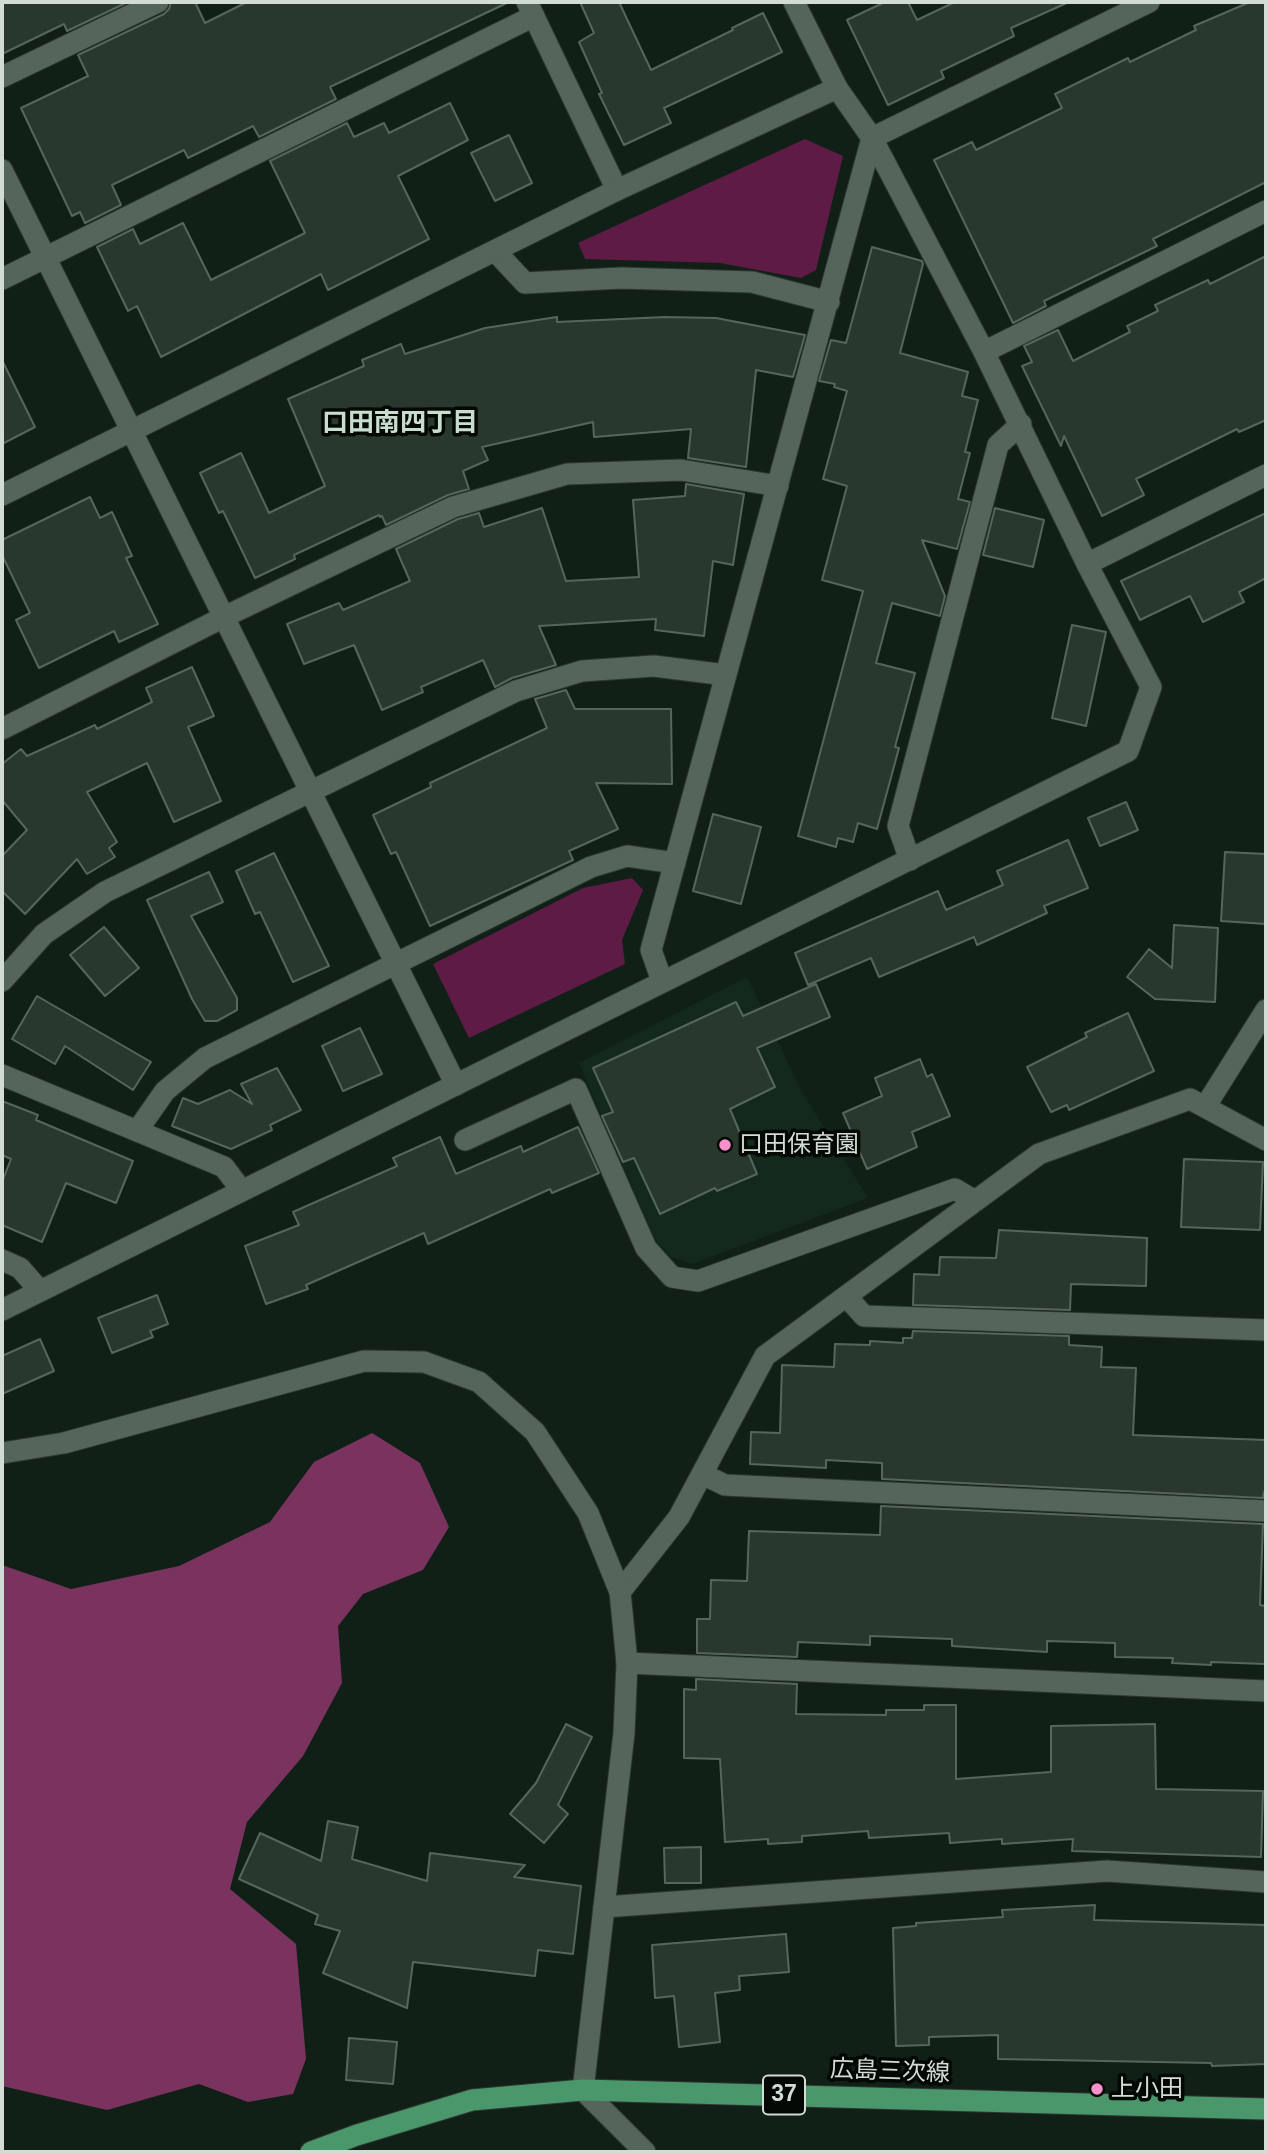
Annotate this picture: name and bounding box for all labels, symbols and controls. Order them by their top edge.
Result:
district label: 口田南四丁目 [322,408,478,440]
place label: 口田保育園 [739,1131,859,1159]
marker: 口田保育園 [717,1137,733,1153]
street label: 広島三次線 [830,2056,950,2088]
place label: 上小田 [1111,2075,1183,2103]
road number: 37 [763,2076,805,2114]
marker: 上小田 [1089,2081,1105,2097]

